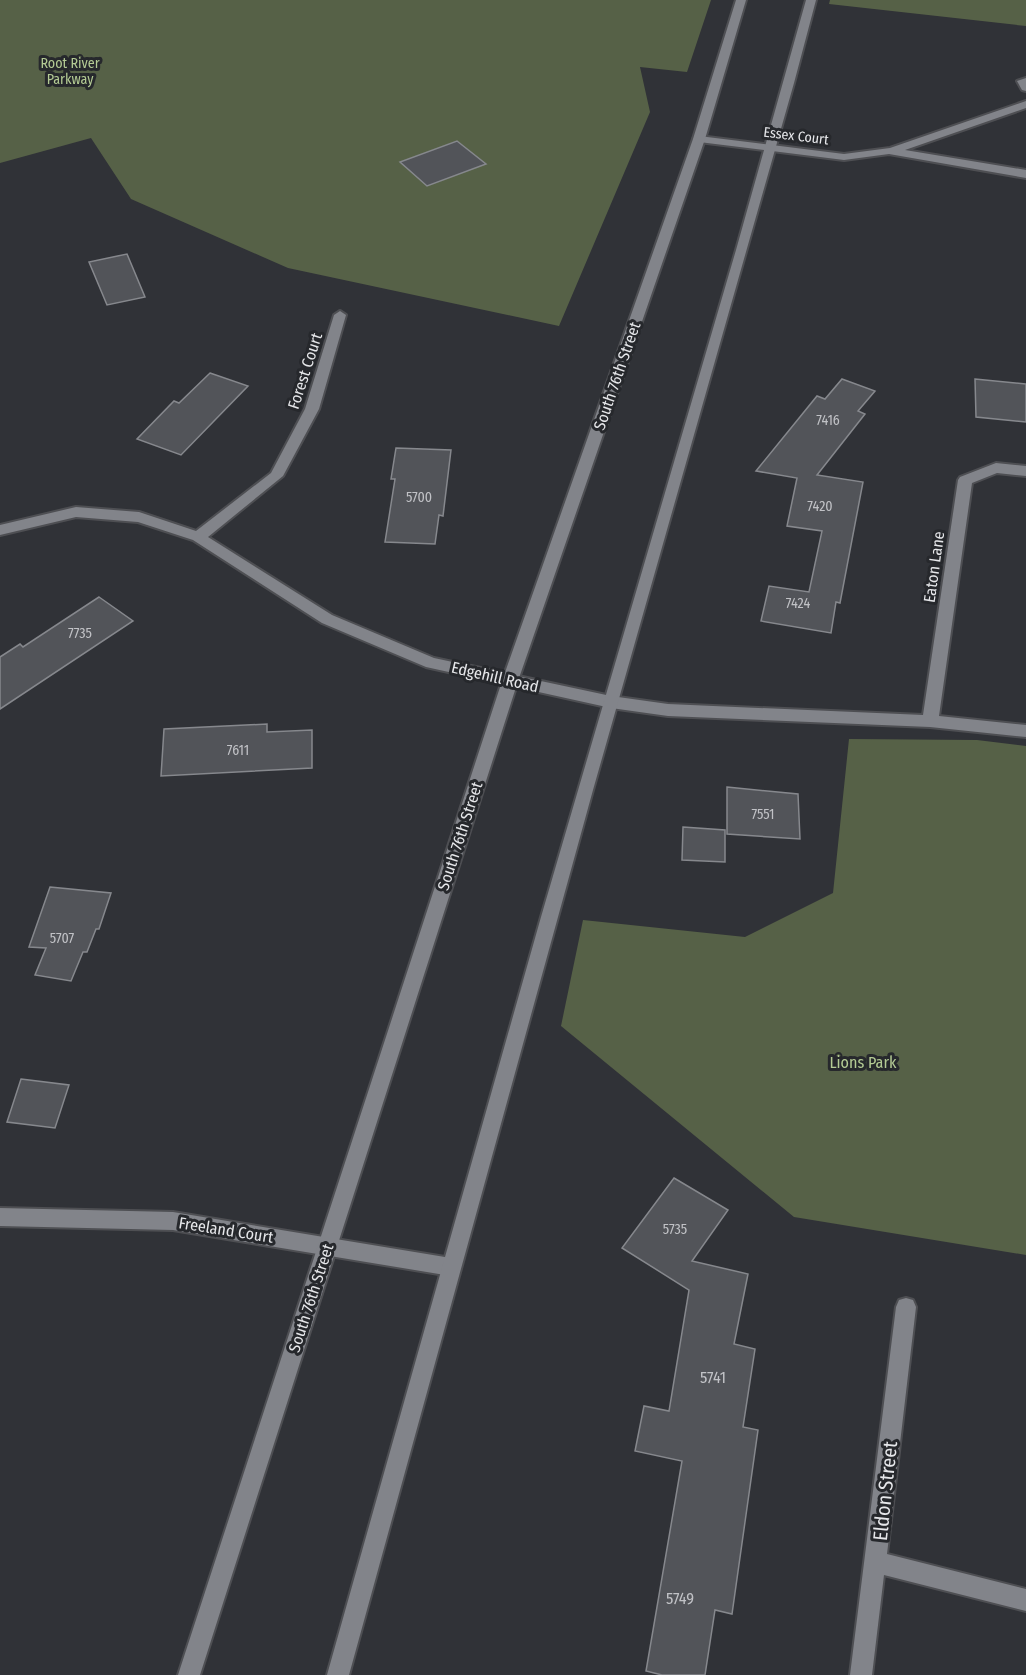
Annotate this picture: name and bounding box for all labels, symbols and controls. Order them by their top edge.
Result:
park label: Root River Parkway [40,55,100,88]
street label: Essex Court [762,124,830,148]
street label: South 76th Street [590,319,645,432]
street label: Forest Court [284,330,326,412]
house number: 7416 [816,412,840,429]
house number: 5700 [406,489,432,506]
house number: 7420 [807,498,833,515]
street label: Eaton Lane [920,530,948,604]
house number: 7424 [786,595,810,612]
house number: 7735 [68,625,92,642]
street label: Edgehill Road [450,658,540,696]
house number: 7611 [227,742,249,759]
street label: South 76th Street [434,779,487,893]
house number: 7551 [751,806,775,823]
house number: 5707 [50,930,75,947]
park label: Lions Park [830,1053,897,1072]
street label: Freeland Court [177,1213,275,1247]
house number: 5735 [663,1221,687,1238]
street label: South 76th Street [285,1241,338,1355]
house number: 5741 [700,1368,726,1387]
street label: Eldon Street [868,1440,902,1542]
house number: 5749 [666,1589,694,1608]

